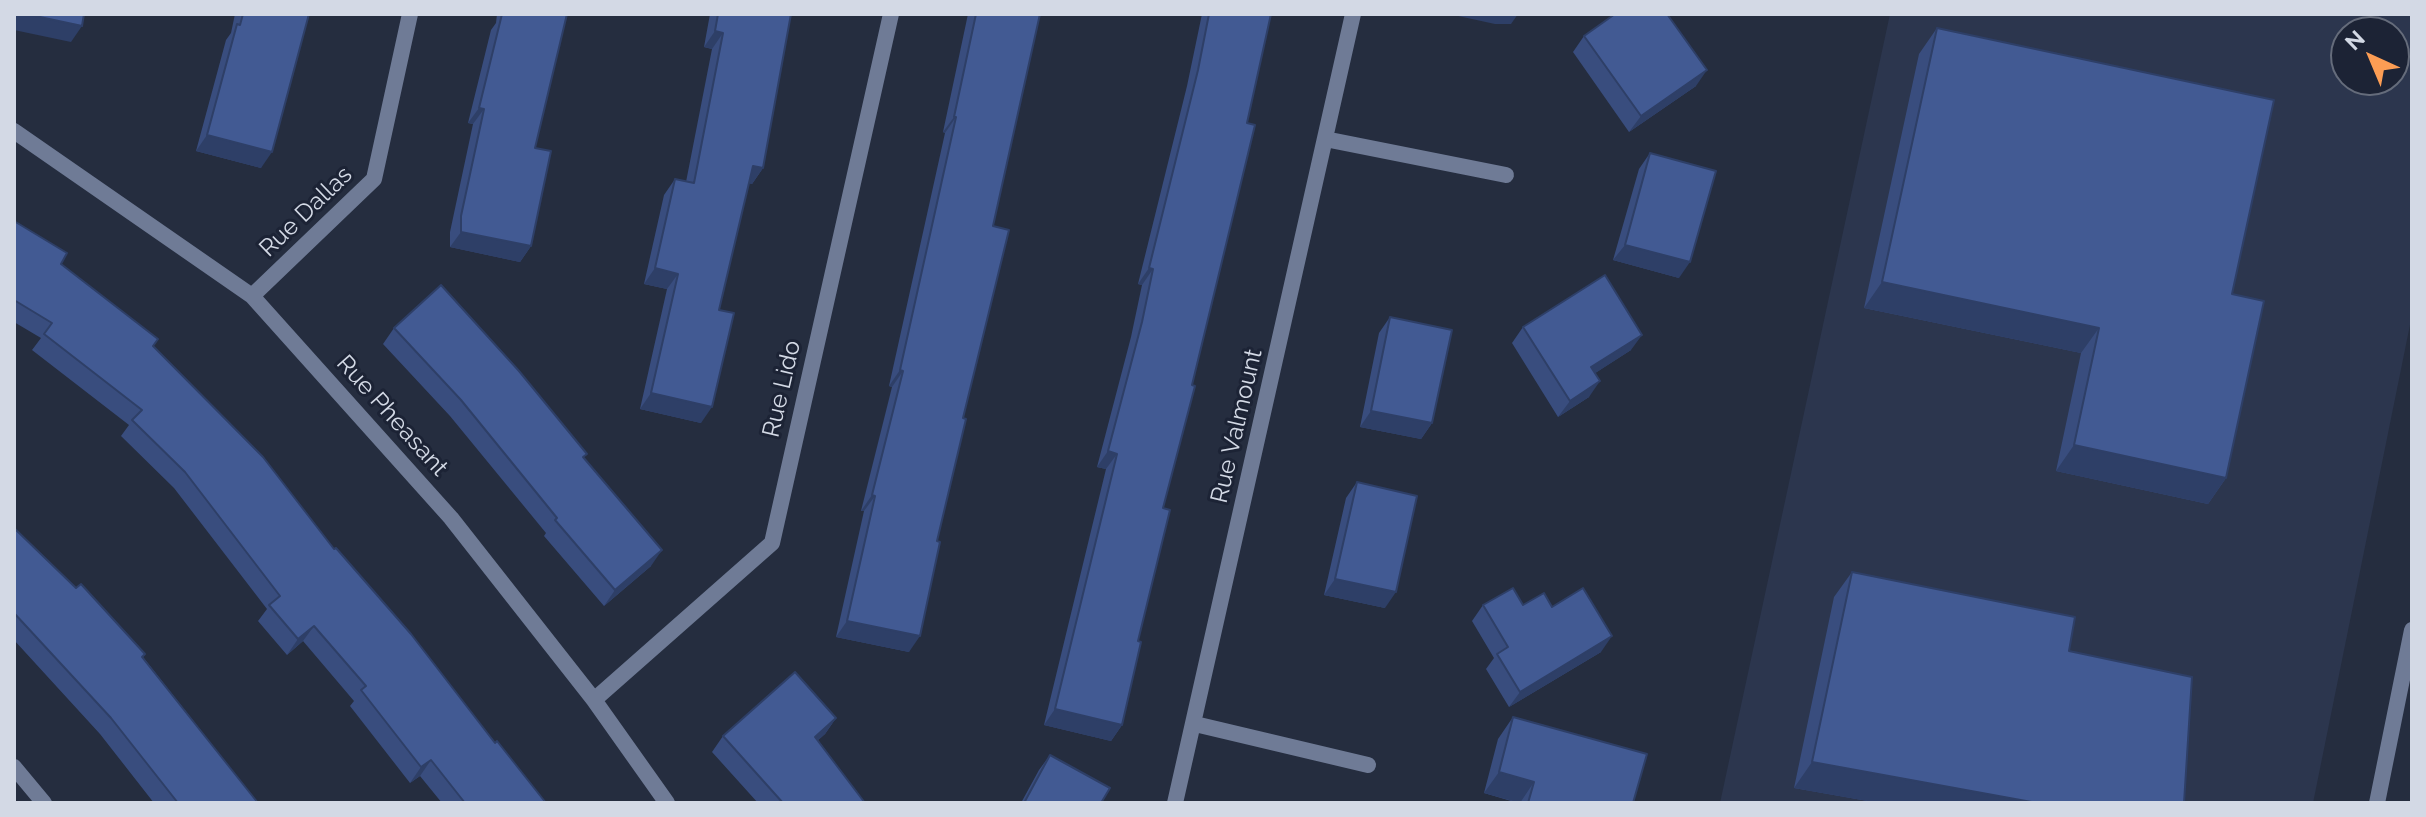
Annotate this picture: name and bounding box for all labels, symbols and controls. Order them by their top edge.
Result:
north arrow [2330,16,2410,96]
text: N [2340,25,2370,55]
street label: Rue Dallas [254,161,358,263]
street label: Rue Lido [757,338,807,440]
street label: Rue Valmount [1205,346,1269,506]
street label: Rue Pheasant [330,350,454,482]

